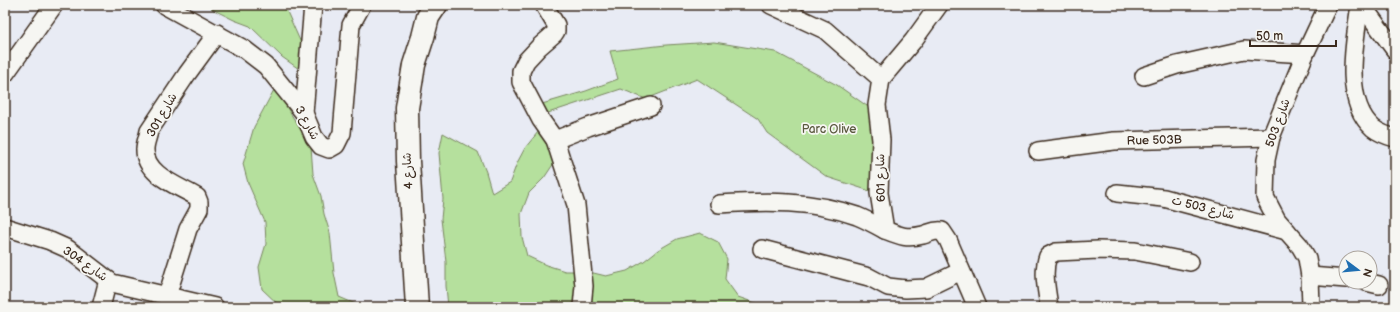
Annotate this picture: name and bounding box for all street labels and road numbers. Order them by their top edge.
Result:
street label: شارع 301 [143,90,181,140]
street label: شارع 503 [1262,97,1295,150]
street label: شارع 3 [291,103,322,143]
street label: Rue 503B [1127,132,1182,148]
street label: شارع 4 [400,152,417,190]
street label: شارع 601 [873,154,890,202]
street label: شارع 503 ت [1170,193,1236,224]
street label: شارع 304 [59,243,110,286]

